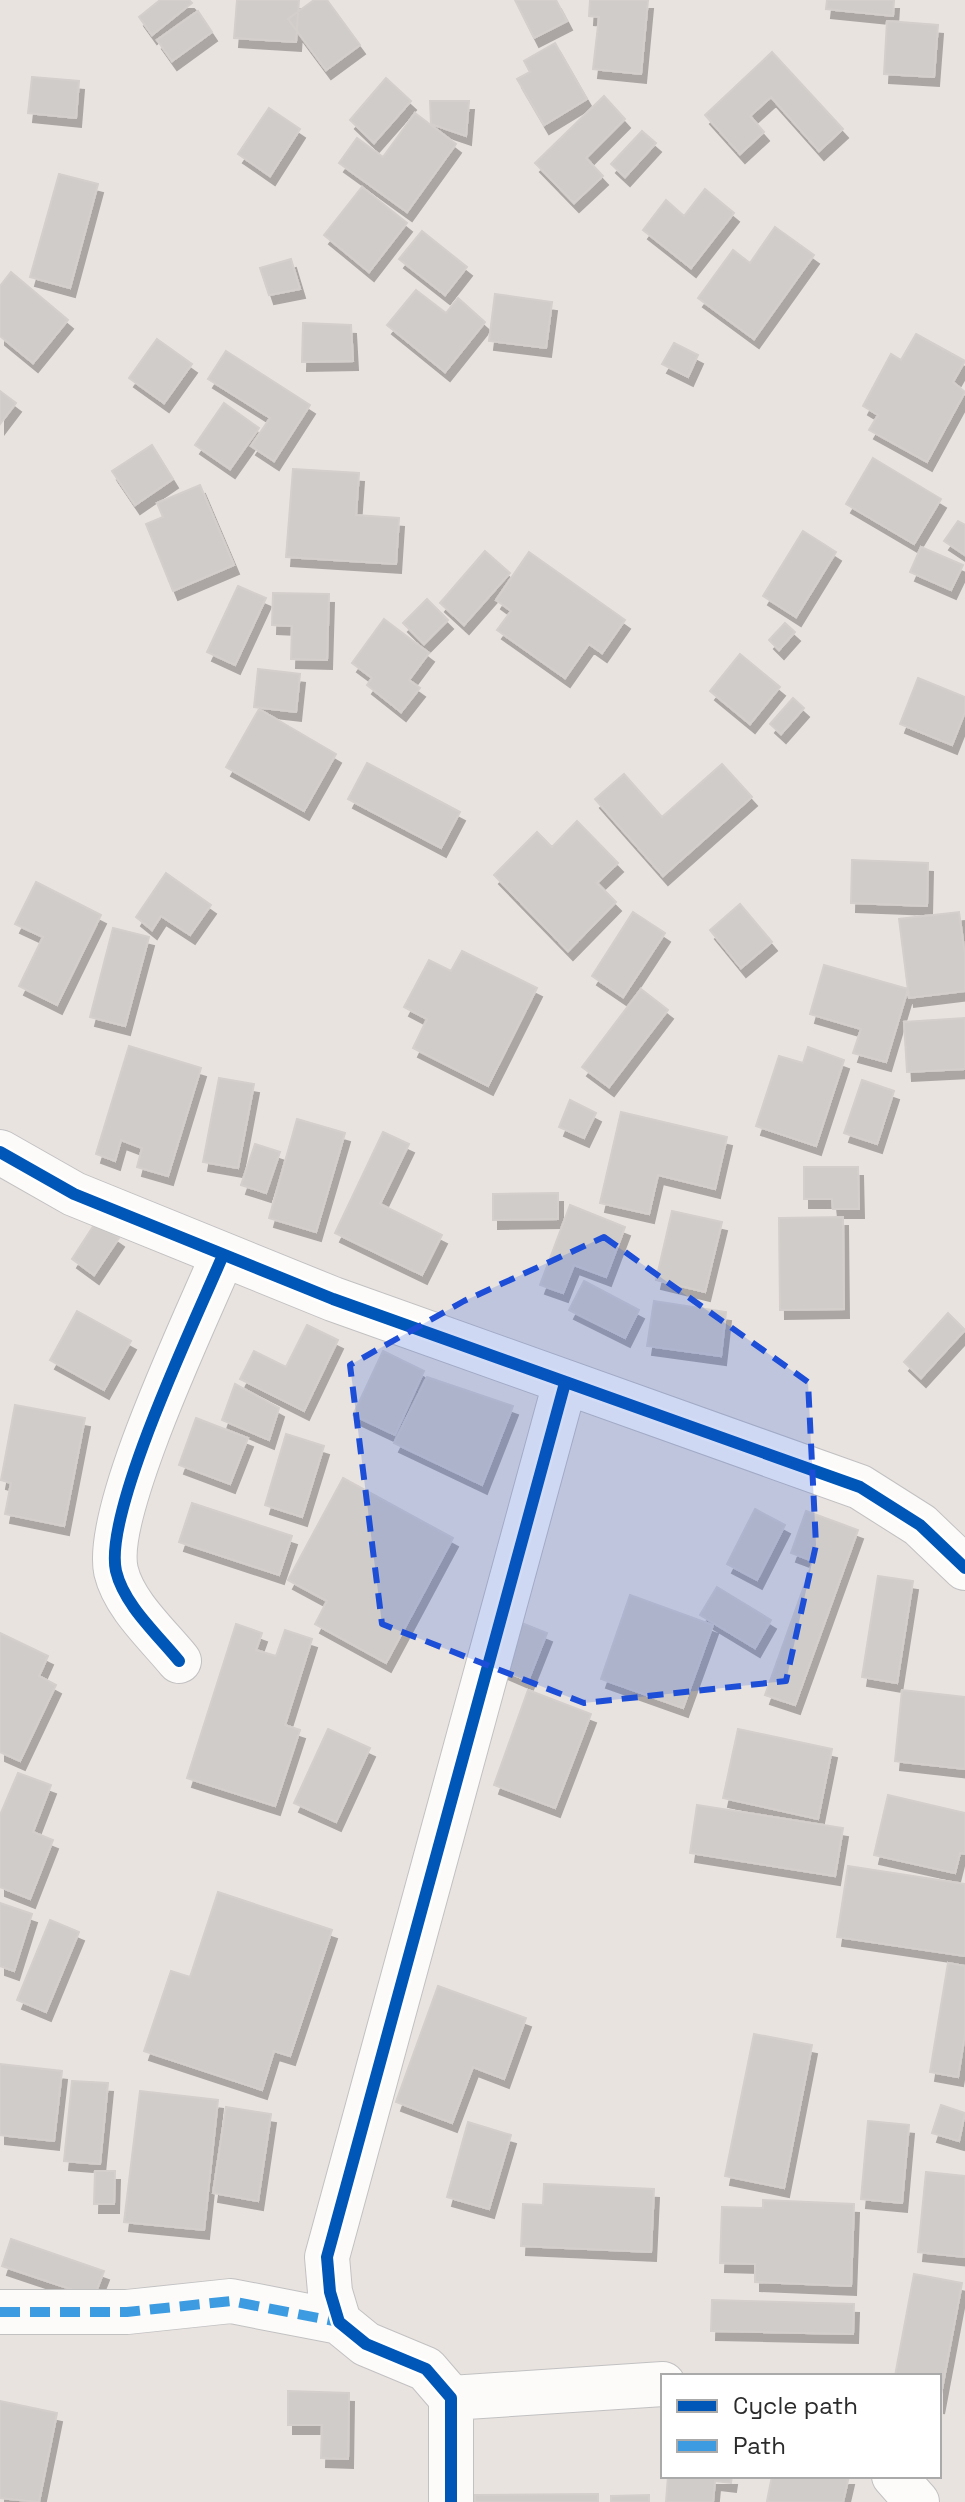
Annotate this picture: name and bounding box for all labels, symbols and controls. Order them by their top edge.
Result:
legend [661,2374,941,2478]
text: Cycle path [733,2390,858,2421]
text: Path [733,2430,786,2461]

